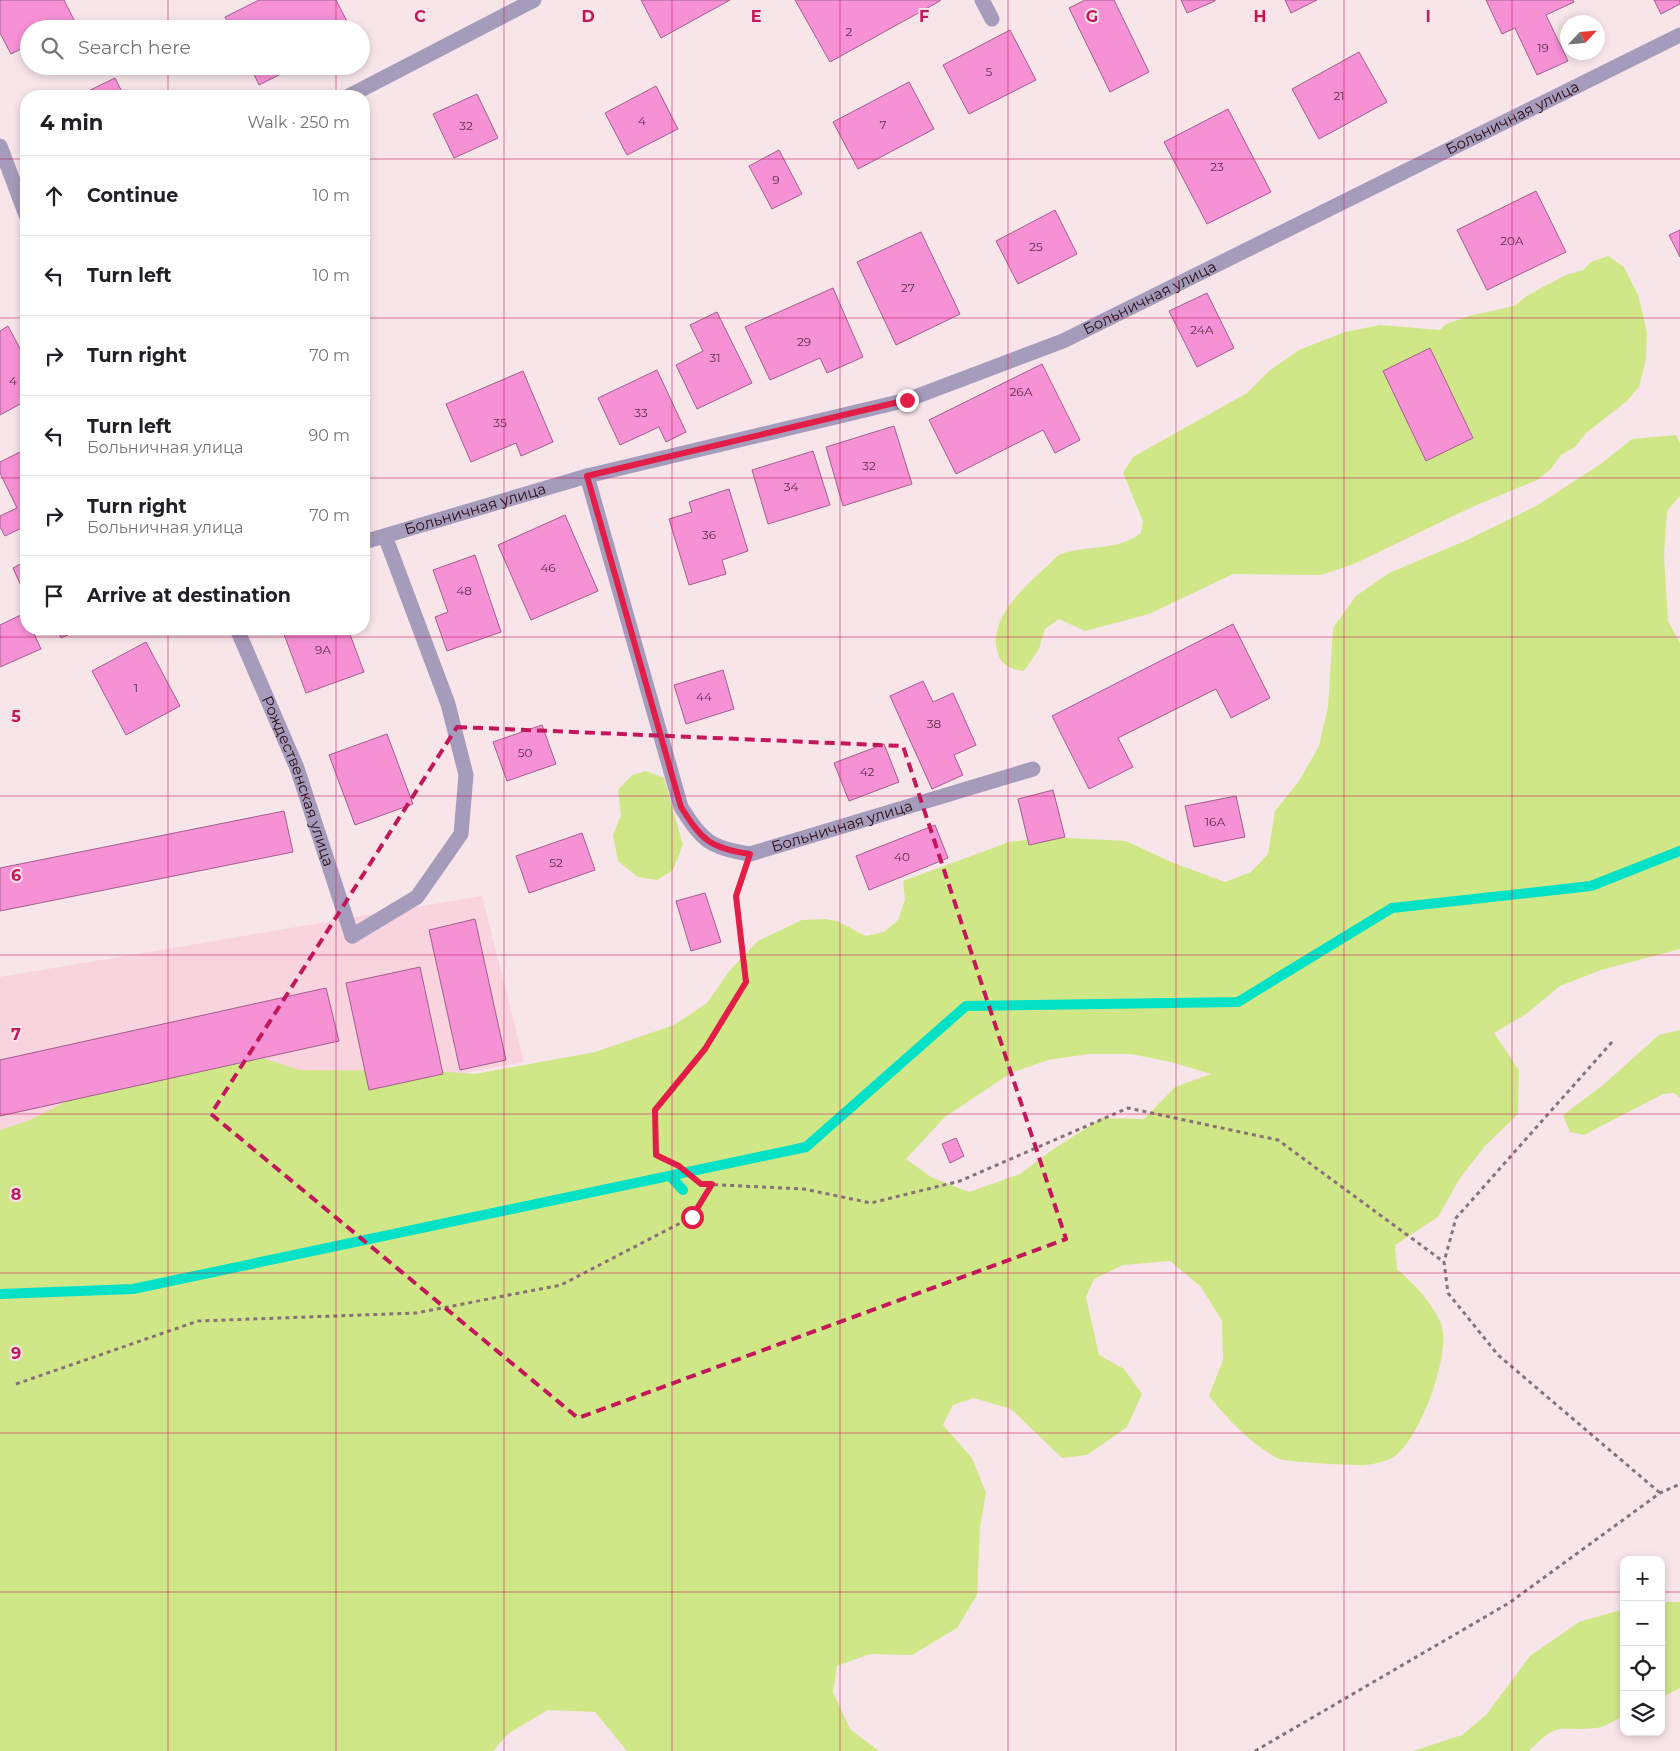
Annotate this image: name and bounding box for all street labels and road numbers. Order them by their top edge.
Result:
street label: Больничная улица [1442,77,1582,159]
street label: Больничная улица [1080,256,1219,339]
street label: Больничная улица [402,479,548,539]
street label: Рождественская улица [258,693,339,869]
street label: Больничная улица [769,796,915,856]

